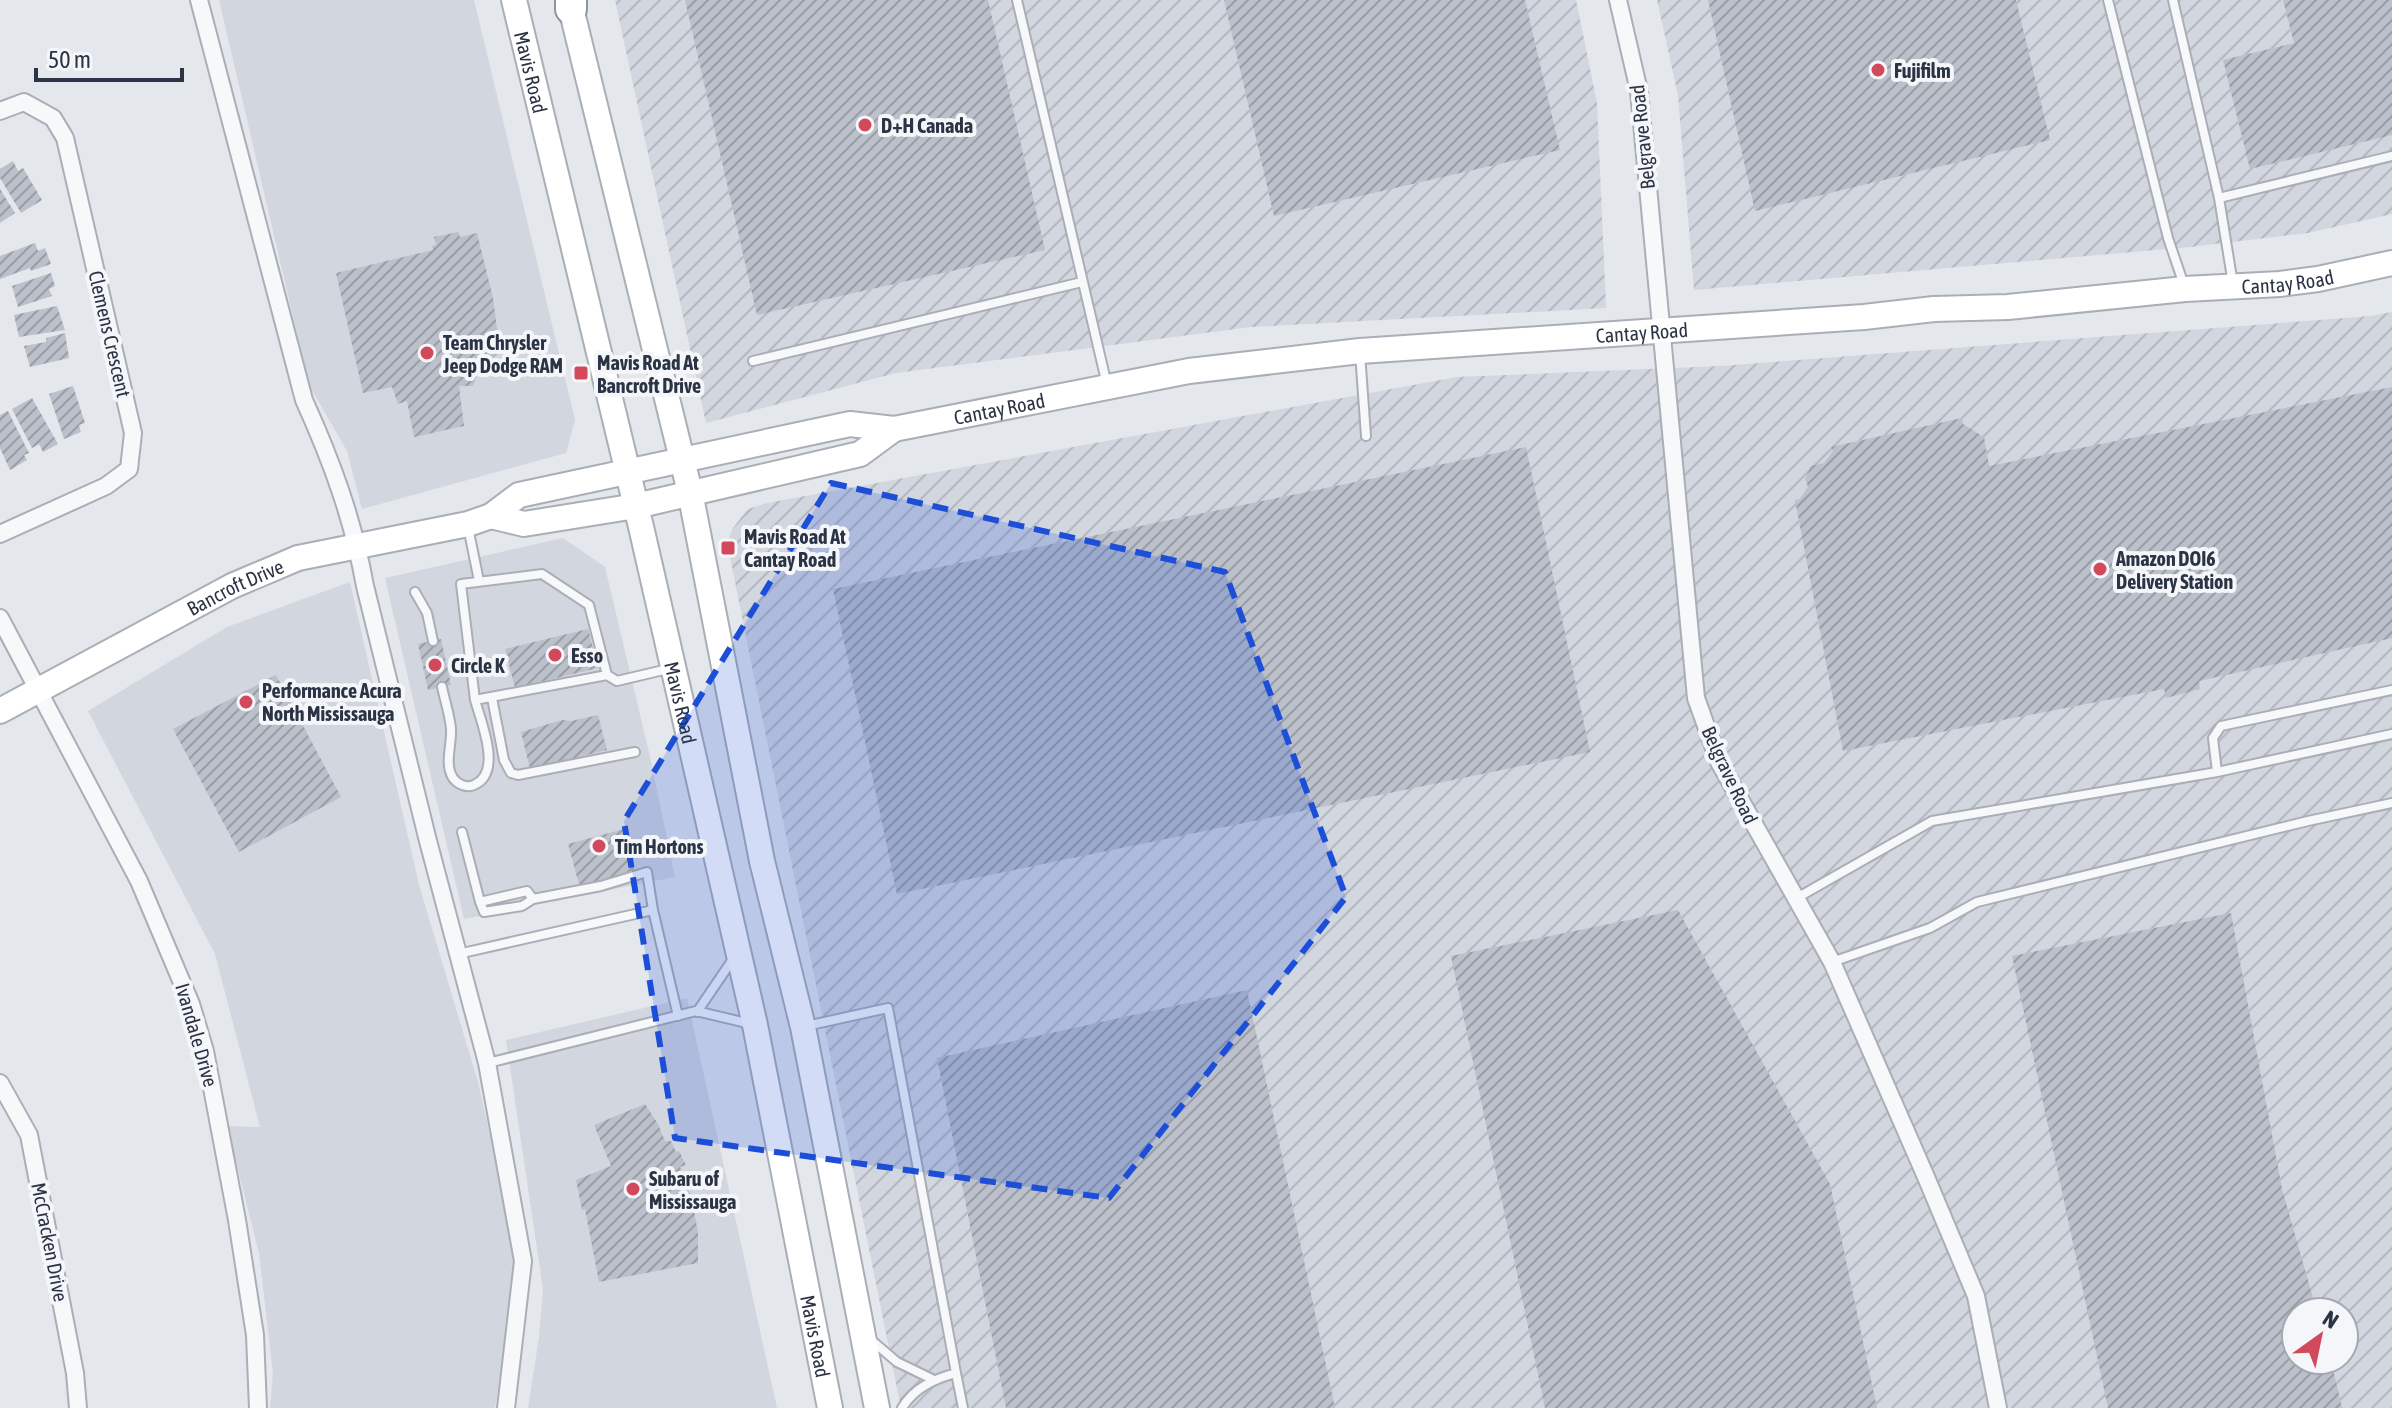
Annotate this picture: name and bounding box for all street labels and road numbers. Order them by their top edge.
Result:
street label: Mavis Road [510,29,552,115]
street label: Belgrave Road [1625,84,1659,190]
street label: Cantay Road [2241,264,2336,298]
street label: Clemens Crescent [84,268,136,400]
street label: Cantay Road [1595,317,1689,347]
street label: Cantay Road [952,388,1047,428]
street label: Bancroft Drive [183,554,287,620]
street label: Mavis Road [661,659,702,746]
street label: Belgrave Road [1697,723,1763,827]
street label: Ivandale Drive [171,981,223,1089]
street label: McCracken Drive [27,1181,73,1303]
street label: Mavis Road [797,1293,835,1379]

